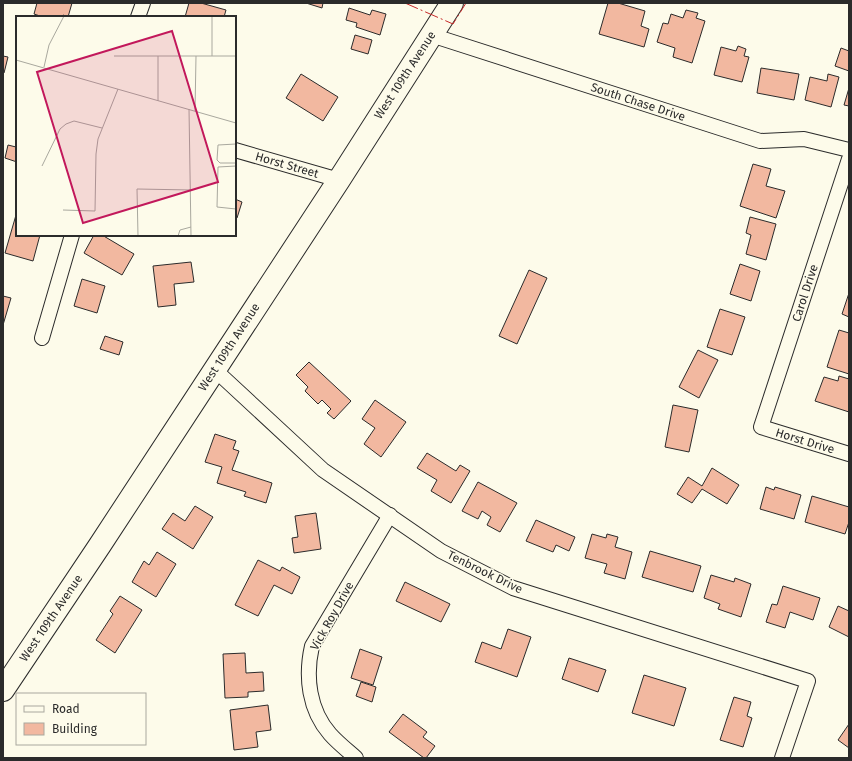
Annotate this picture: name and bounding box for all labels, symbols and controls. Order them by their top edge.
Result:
inset map [16,16,236,236]
street label: West 109th Avenue [371,28,439,122]
street label: South Chase Drive [589,80,687,124]
street label: Horst Street [254,149,321,181]
street label: Carol Drive [789,263,821,323]
street label: West 109th Avenue [195,300,263,394]
street label: Horst Drive [774,425,836,457]
street label: Tenbrook Drive [445,548,525,596]
street label: West 109th Avenue [17,572,85,664]
street label: Vick Roy Drive [307,579,357,653]
legend [16,693,146,745]
text: Road [52,702,80,716]
text: Building [52,722,98,736]

